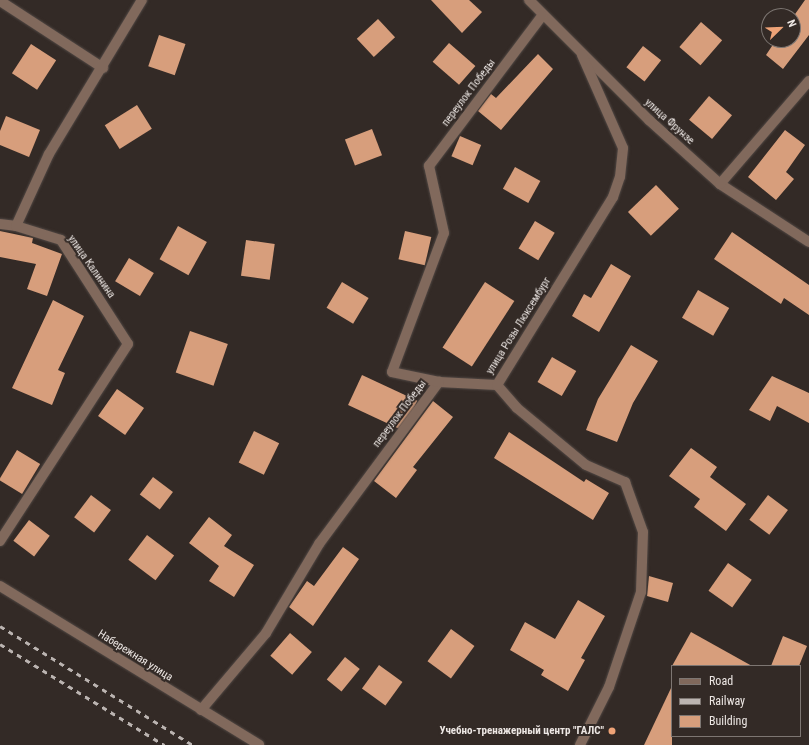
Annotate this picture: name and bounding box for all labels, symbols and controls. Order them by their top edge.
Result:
north arrow [761,8,801,48]
text: N [784,18,799,29]
street label: переулок Победы [439,57,499,129]
street label: улица Фрунзе [641,96,697,148]
street label: улица Калинина [64,233,118,301]
street label: улица Розы Люксембург [484,275,554,377]
street label: переулок Победы [370,378,430,450]
street label: Набережная улица [95,628,175,684]
legend [671,665,801,737]
text: Road [709,674,733,688]
text: Railway [709,694,745,708]
text: Building [709,714,747,728]
place label: Учебно-тренажерный центр "ГАЛС" [440,724,604,738]
marker: Учебно-тренажерный центр "ГАЛС" [607,726,617,736]

